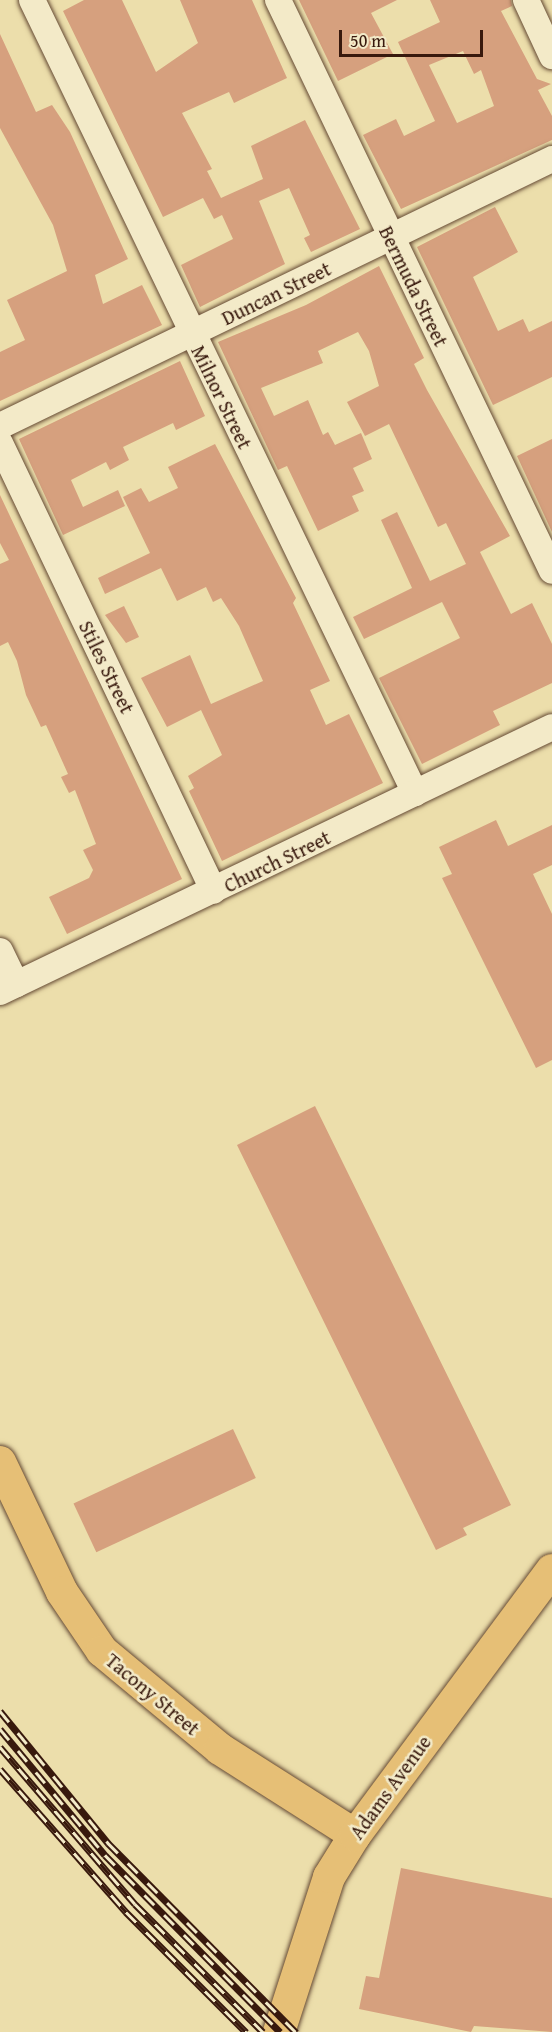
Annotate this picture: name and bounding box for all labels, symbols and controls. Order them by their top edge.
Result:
scale bar [342,18,486,56]
text: 50 m [350,27,386,54]
street label: Bermuda Street [374,222,454,350]
street label: Duncan Street [217,256,335,330]
street label: Milnor Street [187,341,257,453]
street label: Stiles Street [74,617,140,717]
street label: Church Street [220,825,334,897]
street label: Tacony Street [101,1648,205,1740]
street label: Adams Avenue [344,1730,436,1844]

